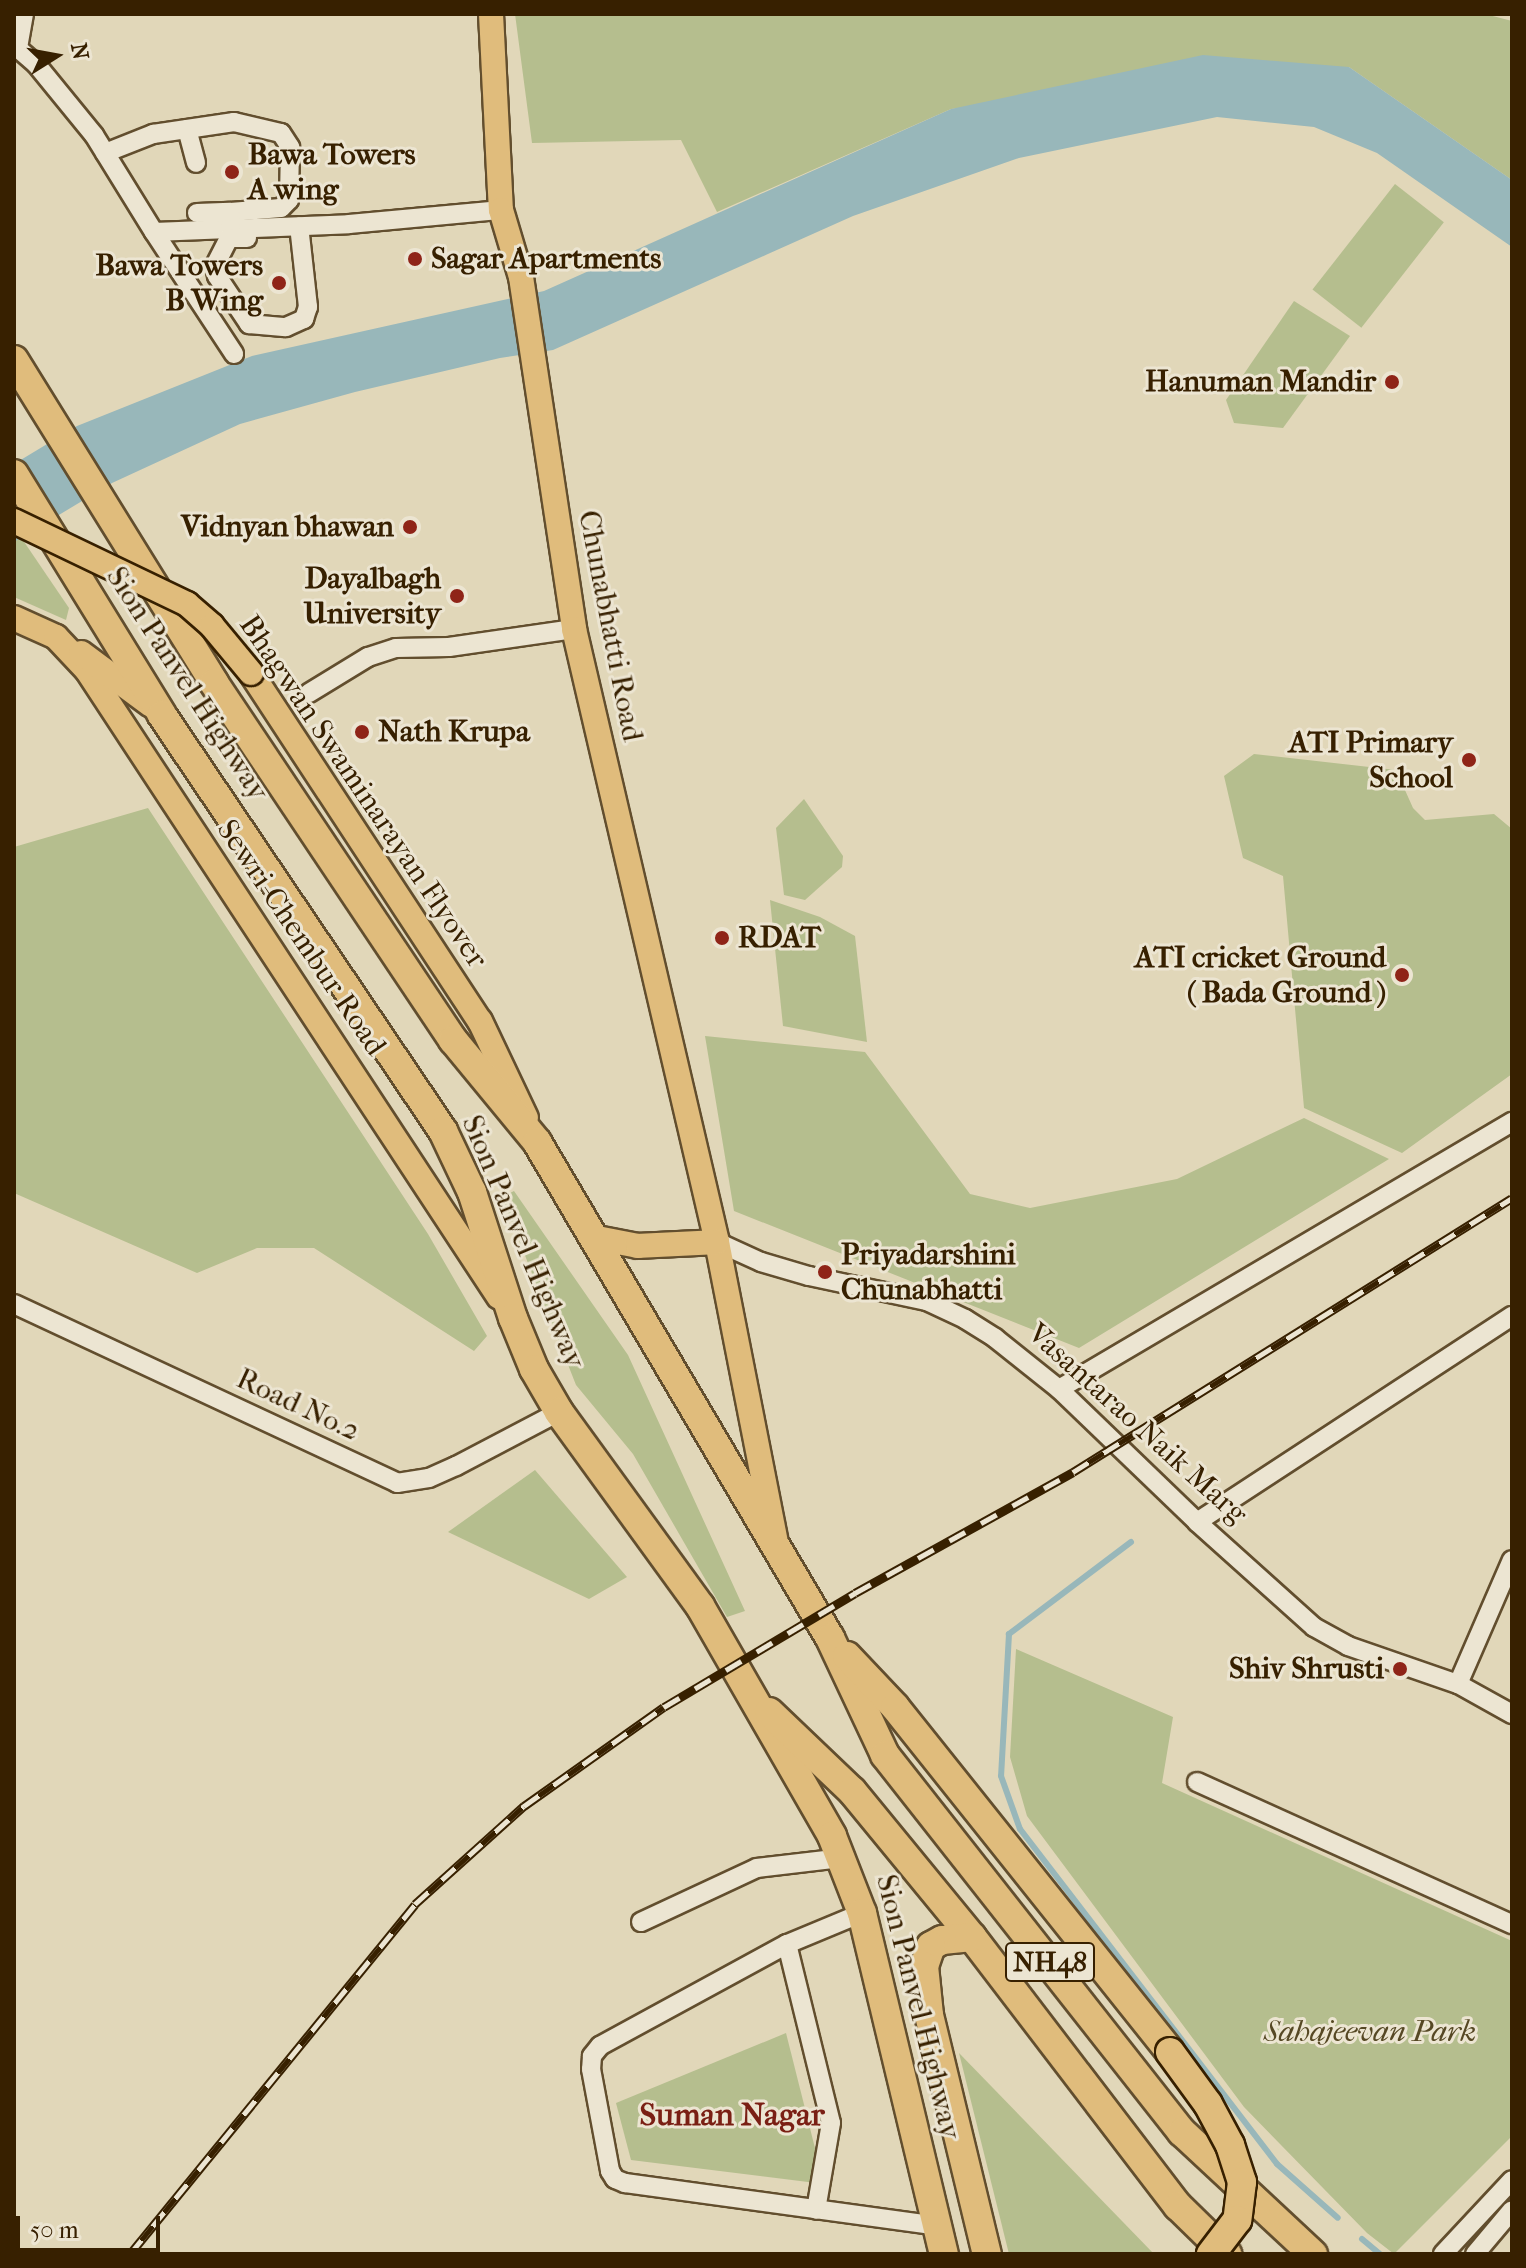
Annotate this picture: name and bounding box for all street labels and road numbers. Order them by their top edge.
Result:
street label: Chunabhatti Road [570,507,650,745]
street label: Sion Panvel Highway [98,560,276,808]
street label: Bhagwan Swaminarayan Flyover [231,609,495,975]
street label: Sewri-Chembur Road [209,813,393,1063]
street label: Sion Panvel Highway [453,1110,593,1374]
street label: Vasantarao Naik Marg [1020,1316,1254,1532]
street label: Road No.2 [231,1361,365,1449]
street label: Sion Panvel Highway [868,1871,968,2143]
road number: NH48 [1004,1938,1096,1986]

